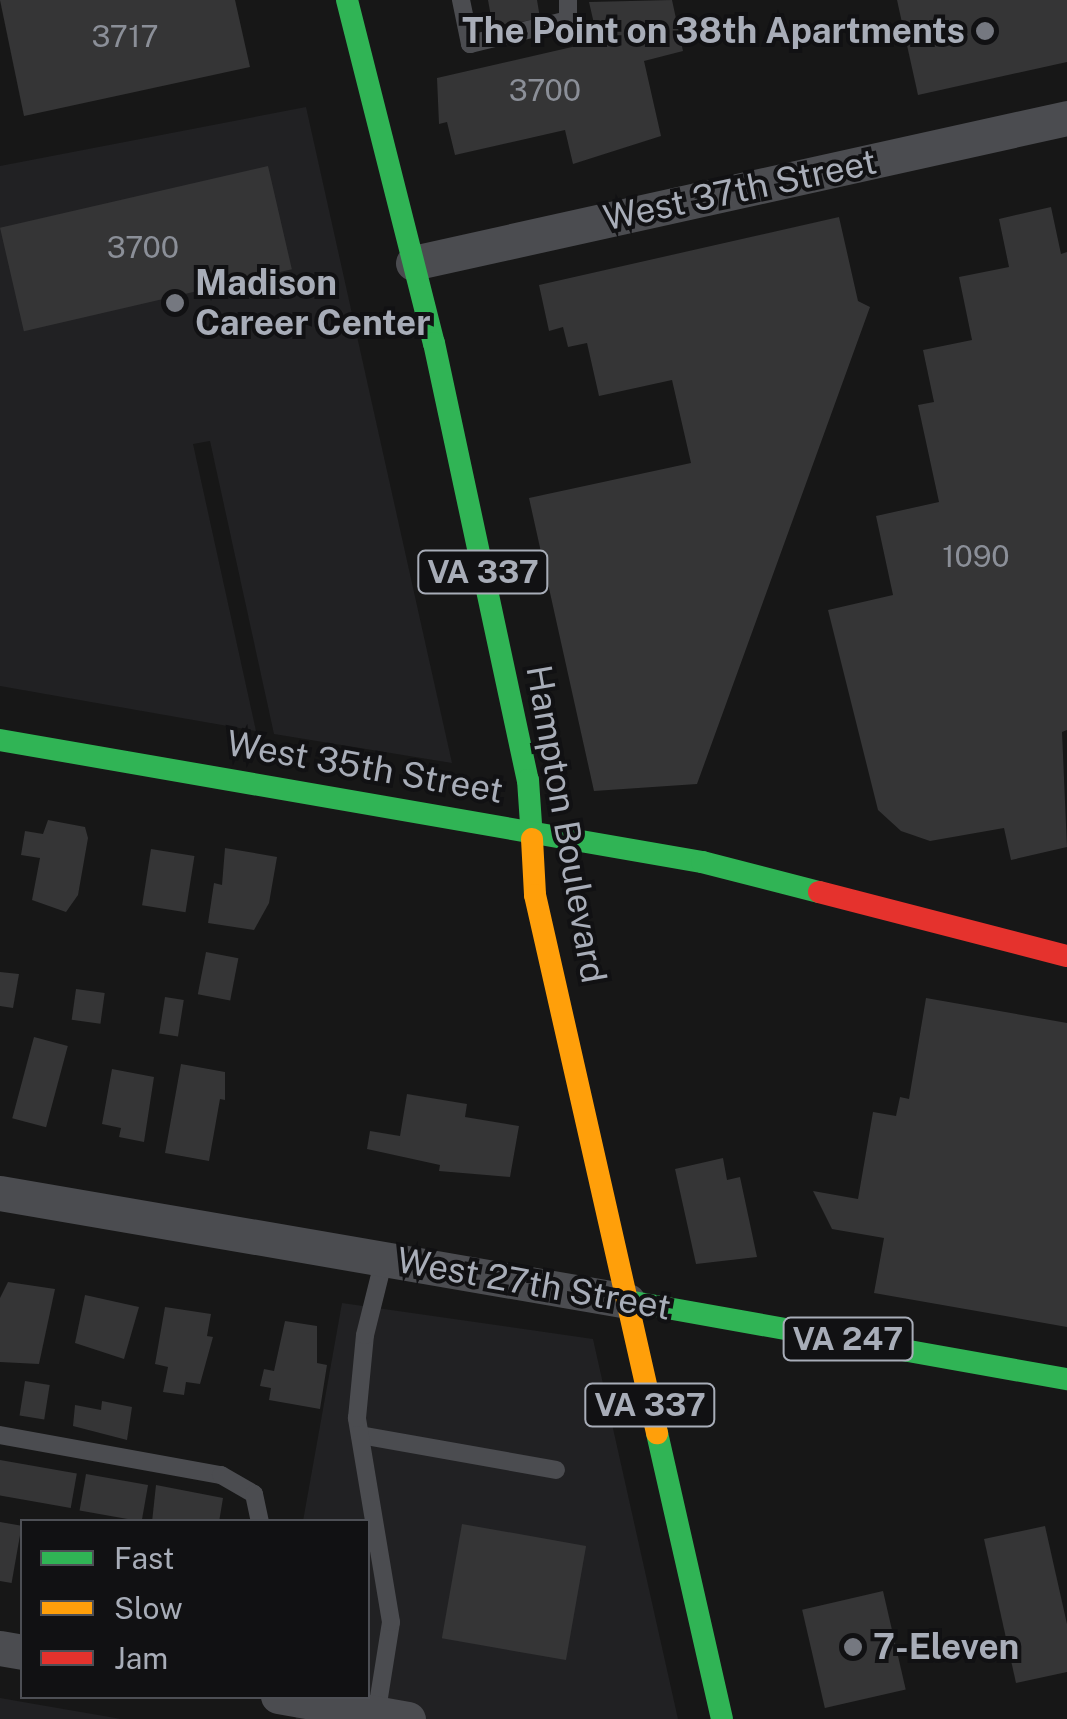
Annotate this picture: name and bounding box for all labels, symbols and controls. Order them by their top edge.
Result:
place label: The Point on 38th Apartments [462,10,965,52]
house number: 3717 [91,18,159,54]
marker: The Point on 38th Apartments [974,20,996,42]
house number: 3700 [509,72,581,108]
street label: West 37th Street [600,141,880,239]
house number: 3700 [107,229,179,265]
place label: Madison Career Center [195,262,431,344]
marker: Madison Career Center [164,292,186,314]
house number: 1090 [942,538,1010,574]
road number: VA 337 [416,545,550,599]
street label: Hampton Boulevard [517,662,615,986]
street label: West 35th Street [224,722,506,812]
street label: West 27th Street [394,1239,674,1329]
road number: VA 247 [780,1312,916,1366]
road number: VA 337 [582,1378,718,1432]
legend [20,1519,370,1699]
text: Fast [114,1540,174,1576]
text: Slow [114,1590,183,1626]
place label: 7-Eleven [873,1626,1019,1668]
marker: 7-Eleven [842,1636,864,1658]
text: Jam [114,1640,168,1676]

